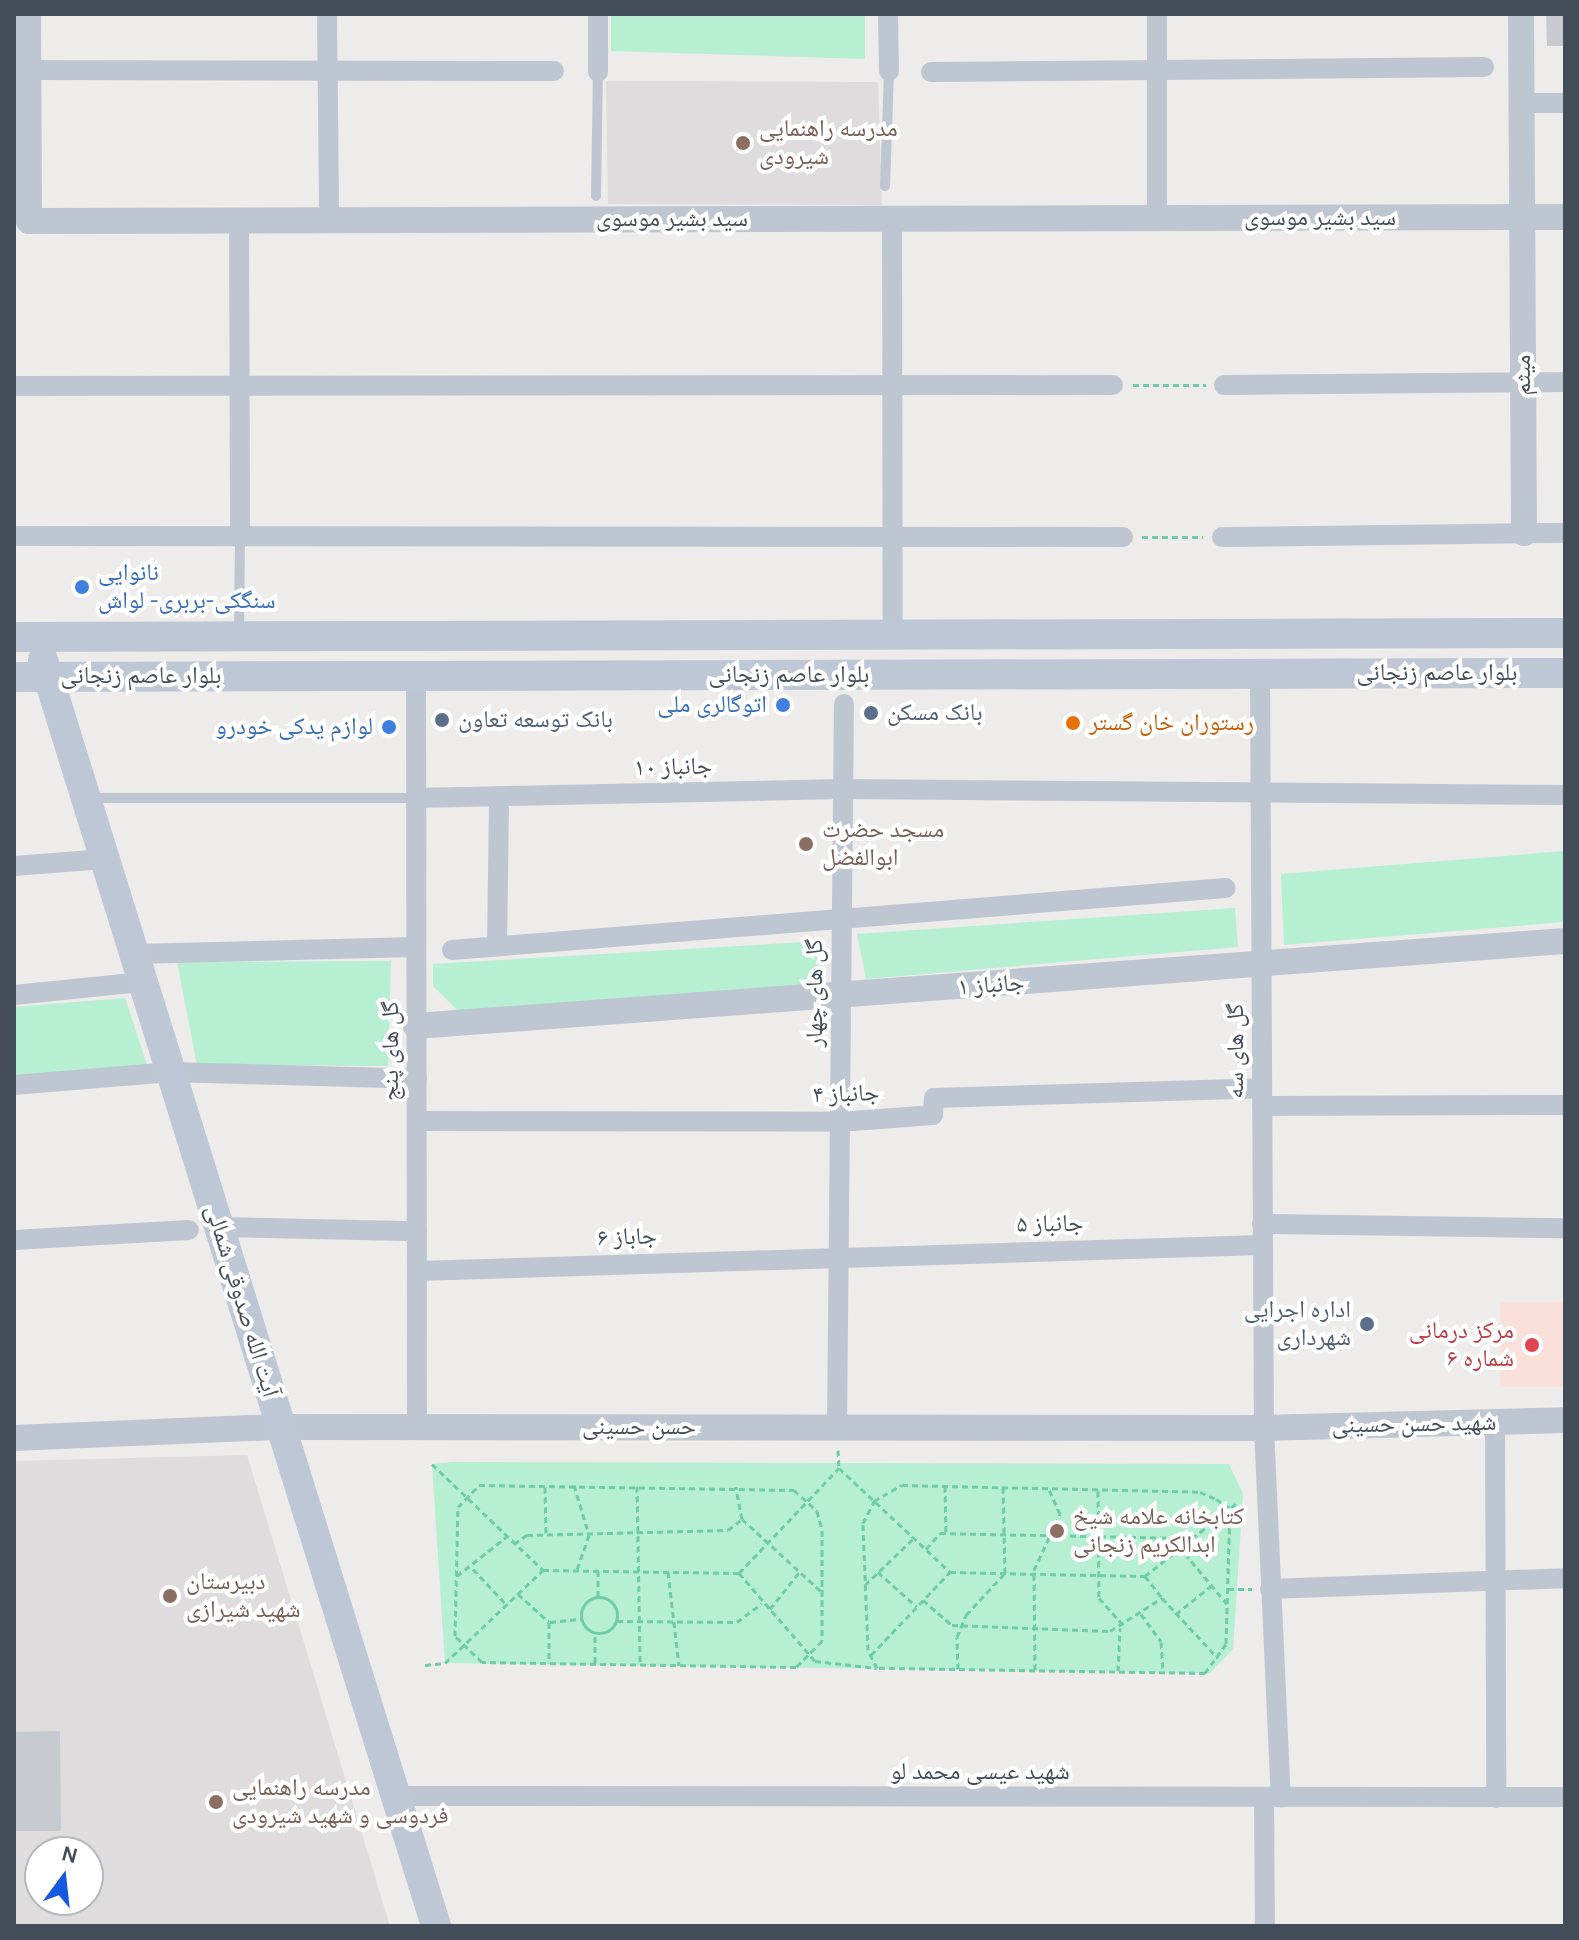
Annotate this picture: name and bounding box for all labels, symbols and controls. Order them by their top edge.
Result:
place label: مدرسه راهنمایی شیرودی [759,115,898,171]
marker: مدرسه راهنمایی شیرودی [734,134,752,152]
street label: سید بشیر موسوی [1244,204,1396,232]
street label: سید بشیر موسوی [596,205,748,233]
street label: میثم [1509,355,1537,395]
place label: نانوایی سنگکی-بربری- لواش [98,559,275,615]
marker: نانوایی سنگکی-بربری- لواش [73,578,91,596]
street label: بلوار عاصم زنجانی [1357,659,1517,687]
street label: بلوار عاصم زنجانی [709,661,869,689]
street label: بلوار عاصم زنجانی [61,662,221,690]
place label: اتوگالری ملی [657,691,767,719]
marker: اتوگالری ملی [774,696,792,714]
place label: بانک مسکن [887,699,983,727]
marker: بانک مسکن [862,704,880,722]
place label: بانک توسعه تعاون [458,706,613,734]
place label: رستوران خان گستر [1089,709,1254,737]
marker: بانک توسعه تعاون [433,711,451,729]
place label: لوازم یدکی خودرو [216,713,373,741]
marker: رستوران خان گستر [1064,714,1082,732]
marker: لوازم یدکی خودرو [380,718,398,736]
street label: جانباز ۱۰ [634,752,712,782]
place label: مسجد حضرت ابوالفضل [822,816,944,872]
marker: مسجد حضرت ابوالفضل [797,835,815,853]
street label: گل های چهار [801,939,829,1047]
street label: جانباز ۱ [957,968,1025,1002]
street label: گل های پنج [377,1001,405,1101]
street label: گل های سه [1222,1003,1250,1099]
street label: جانباز ۴ [812,1078,880,1110]
street label: آیت الله صدوقی شمالی [199,1201,285,1401]
street label: جانباز ۵ [1016,1209,1084,1239]
street label: جاباز ۶ [597,1222,657,1252]
place label: اداره اجرایی شهرداری [1244,1296,1351,1352]
marker: اداره اجرایی شهرداری [1358,1315,1376,1333]
place label: مرکز درمانی شماره ۶ [1409,1317,1514,1373]
marker: مرکز درمانی شماره ۶ [1521,1334,1543,1356]
street label: شهید حسن حسینی [1331,1408,1497,1440]
street label: حسن حسینی [582,1413,696,1441]
place label: کتابخانه علامه شیخ ابدالکریم زنجانی [1073,1503,1244,1559]
marker: کتابخانه علامه شیخ ابدالکریم زنجانی [1048,1522,1066,1540]
place label: دبیرستان شهید شیرازی [186,1568,301,1624]
marker: دبیرستان شهید شیرازی [161,1587,179,1605]
street label: شهید عیسی محمد لو [890,1758,1070,1786]
place label: مدرسه راهنمایی فردوسی و شهید شیرودی [232,1774,449,1830]
marker: مدرسه راهنمایی فردوسی و شهید شیرودی [207,1793,225,1811]
north arrow [24,1836,104,1916]
text: N [59,1840,81,1869]

